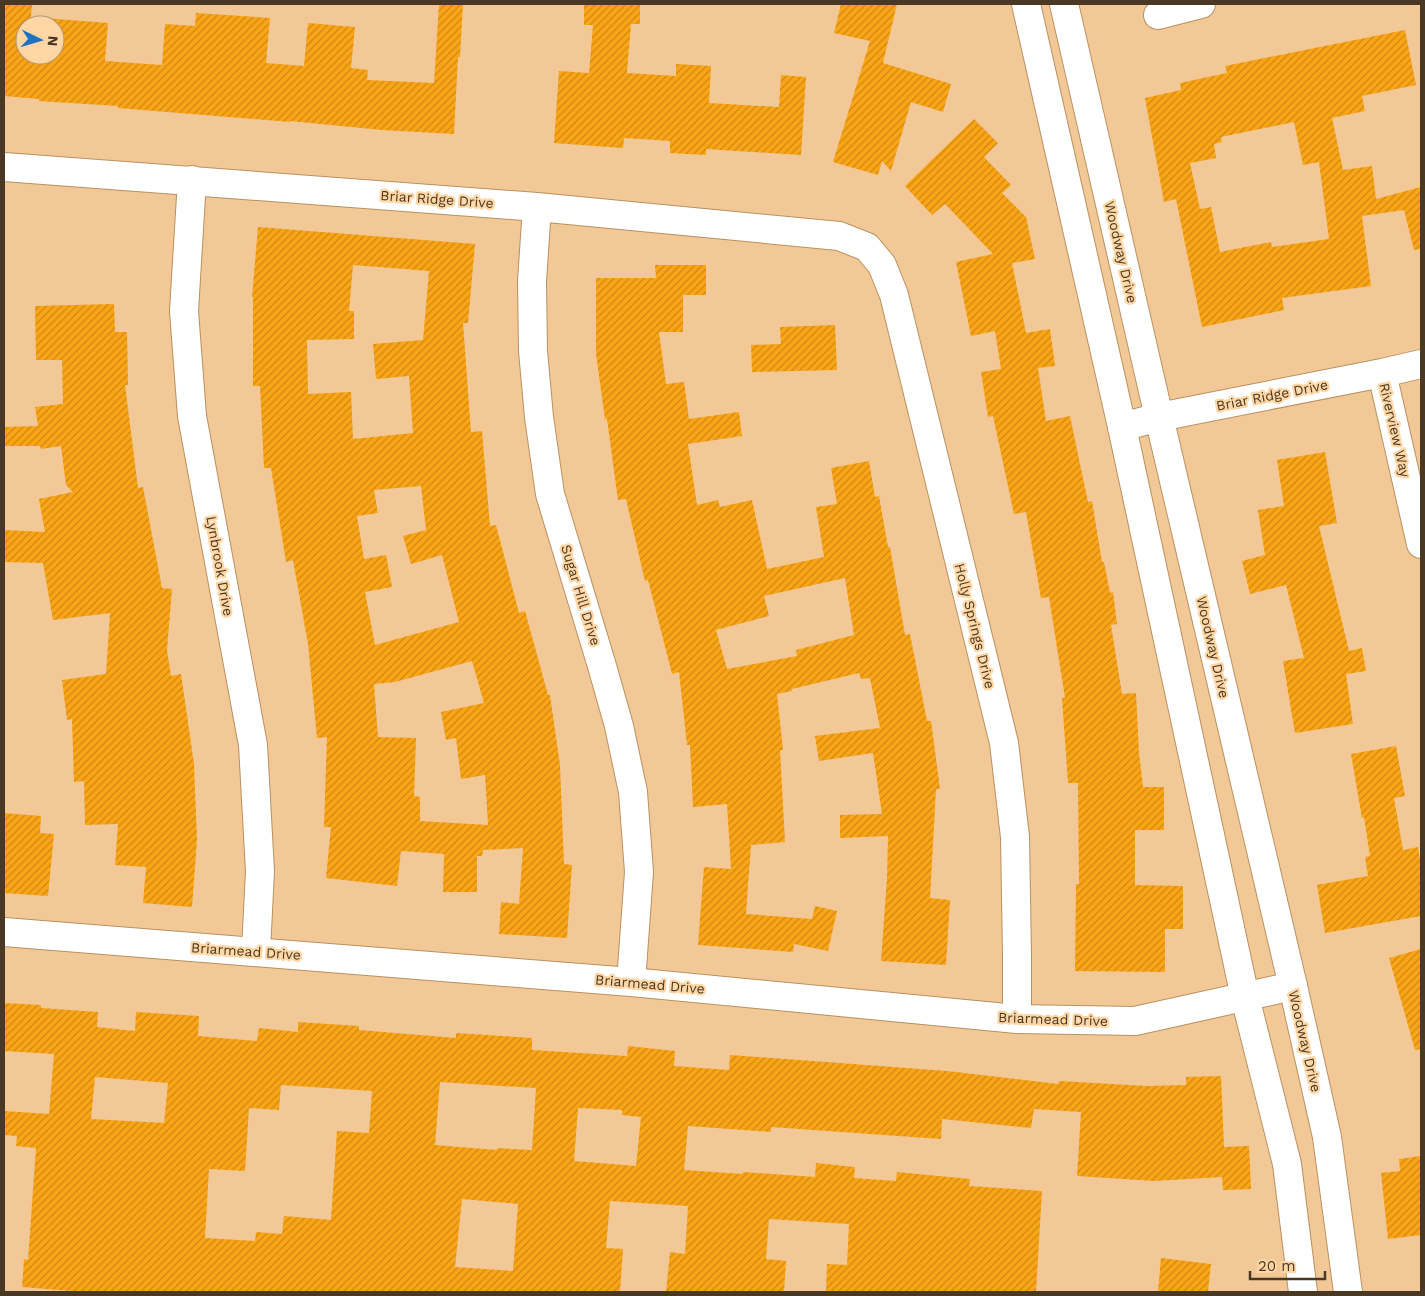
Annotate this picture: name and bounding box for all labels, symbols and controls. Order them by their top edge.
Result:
north arrow [15,15,65,65]
text: N [45,35,61,47]
street label: Briar Ridge Drive [380,187,494,211]
street label: Woodway Drive [1101,199,1141,305]
street label: Briar Ridge Drive [1215,376,1329,414]
street label: Riverview Way [1376,381,1414,480]
street label: Lynbrook Drive [203,515,237,617]
street label: Sugar Hill Drive [558,543,604,647]
street label: Holly Springs Drive [952,562,998,690]
street label: Woodway Drive [1193,594,1233,700]
street label: Briarmead Drive [191,939,301,963]
street label: Briarmead Drive [595,971,705,997]
street label: Woodway Drive [1285,988,1325,1094]
street label: Briarmead Drive [998,1009,1108,1029]
scale bar [1250,1248,1325,1280]
text: 20 m [1258,1257,1296,1275]

